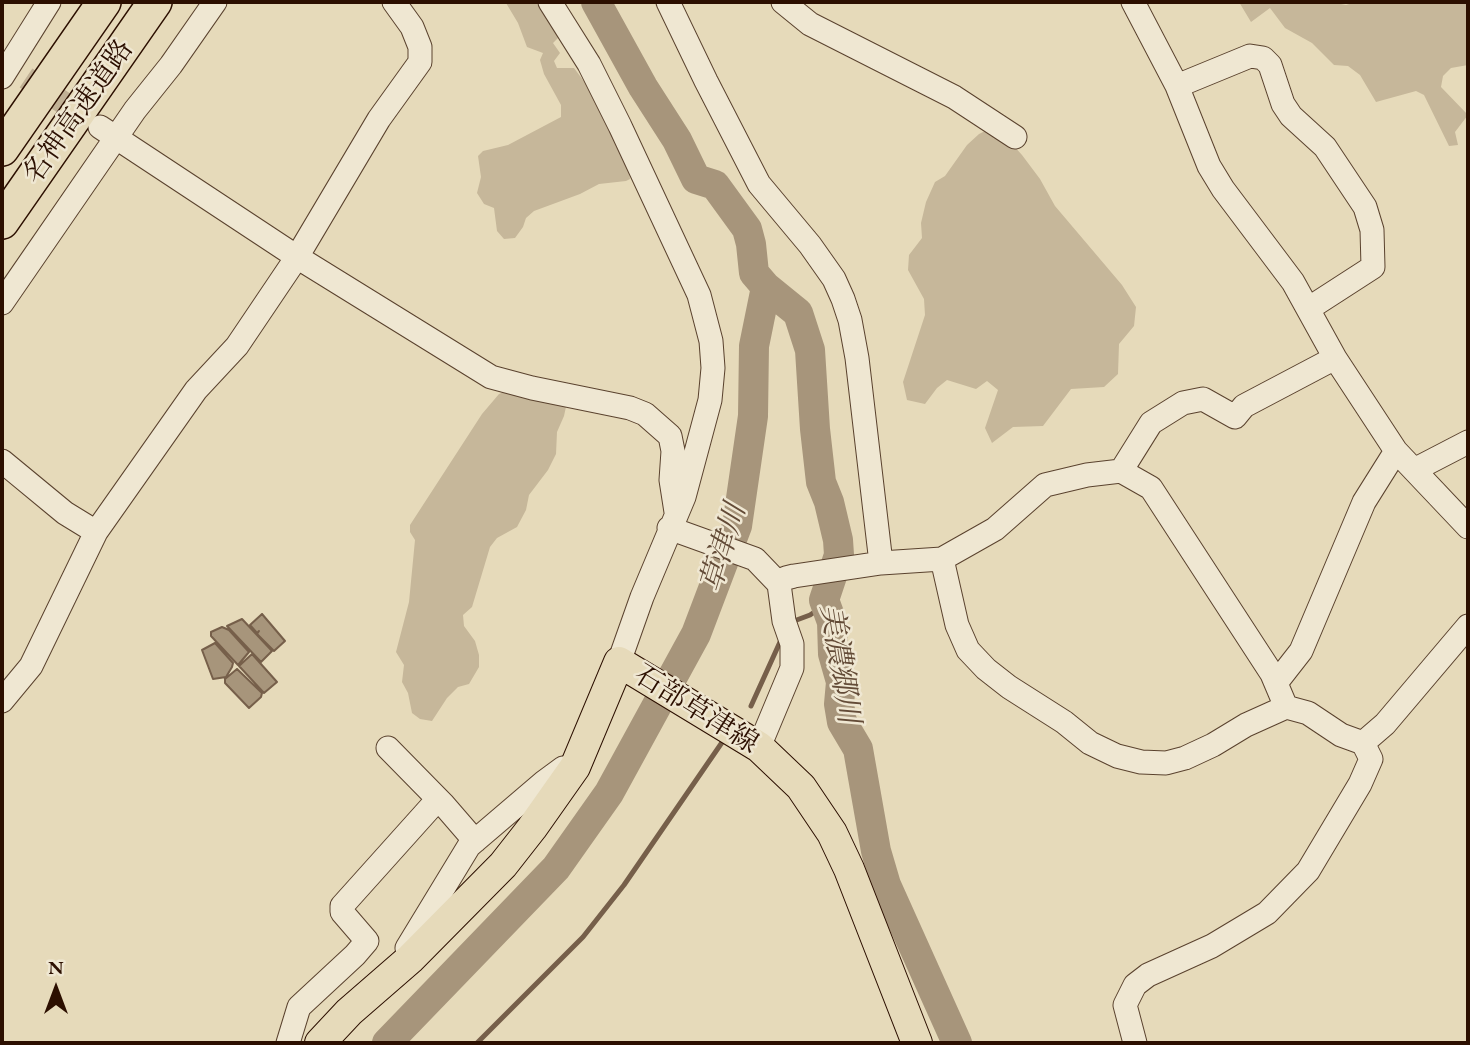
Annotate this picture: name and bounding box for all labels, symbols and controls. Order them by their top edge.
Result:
street label: 名神高速道路 [17,34,141,190]
water label: 草津川 [694,500,754,596]
water label: 美濃郷川 [812,602,866,726]
street label: 石部草津線 [628,659,764,761]
north arrow [21,954,91,1024]
text: N [48,955,64,980]

